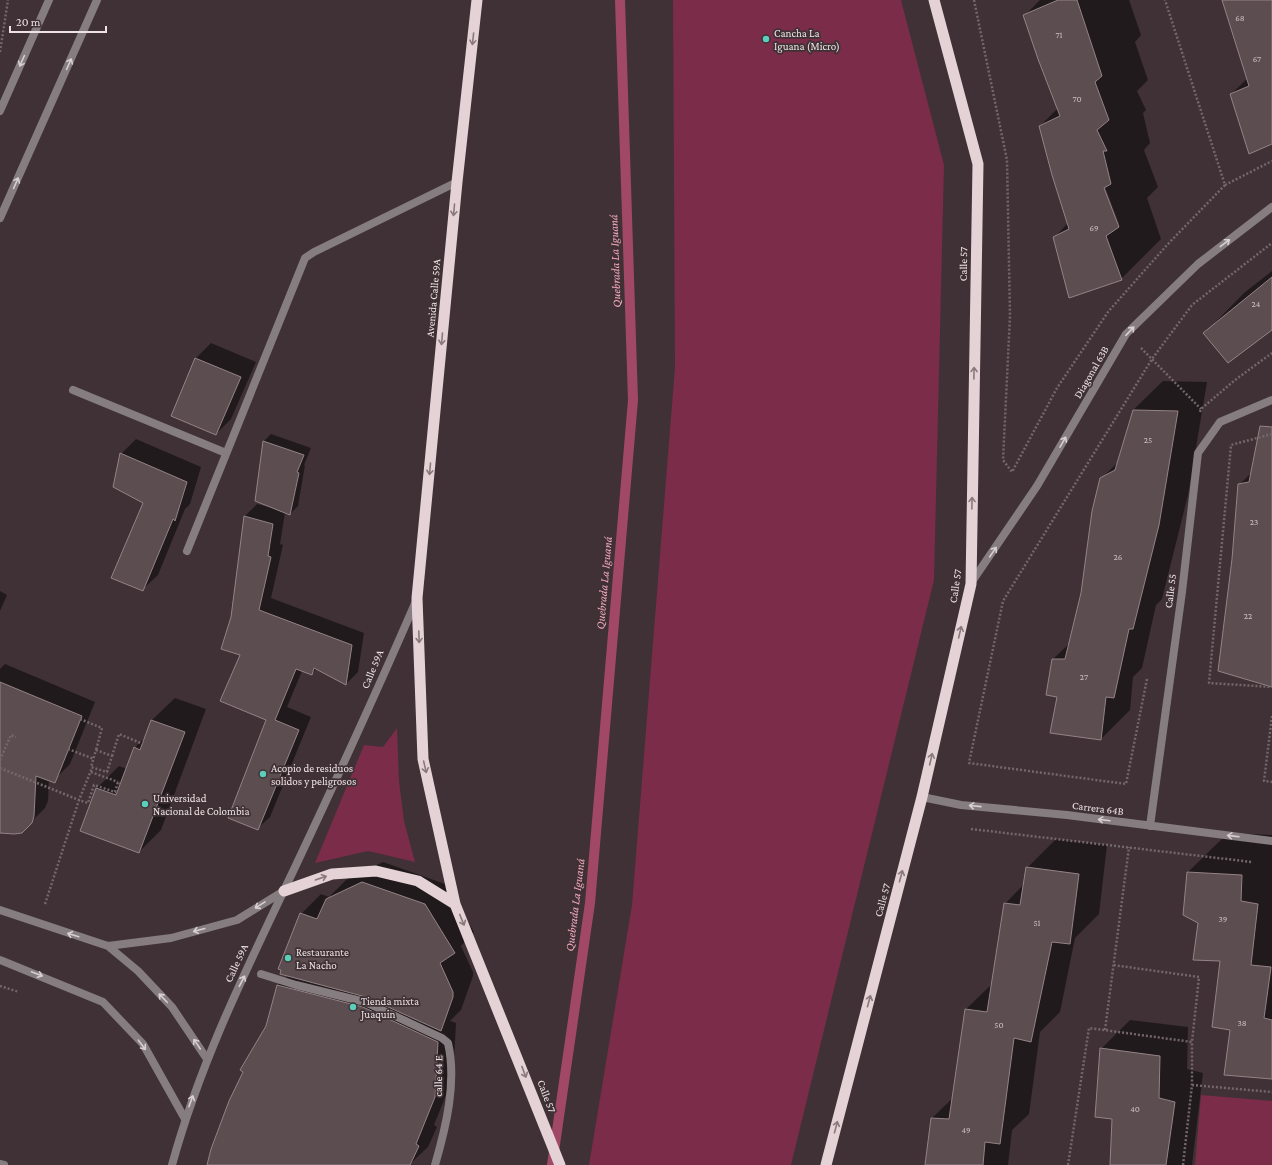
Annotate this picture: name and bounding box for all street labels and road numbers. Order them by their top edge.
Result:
street label: Calle 57 [957,247,969,281]
street label: Avenida Calle 59A [424,258,442,338]
street label: Diagonal 63B [1071,344,1112,401]
street label: Calle 57 [947,568,963,604]
street label: Calle 55 [1162,573,1178,609]
street label: Calle 59A [358,647,386,690]
street label: Carrera 64B [1071,799,1125,817]
street label: Calle 57 [872,882,892,918]
street label: Calle 59A [222,941,250,984]
street label: calle 64 E [432,1055,444,1097]
street label: Calle 57 [535,1078,559,1114]

